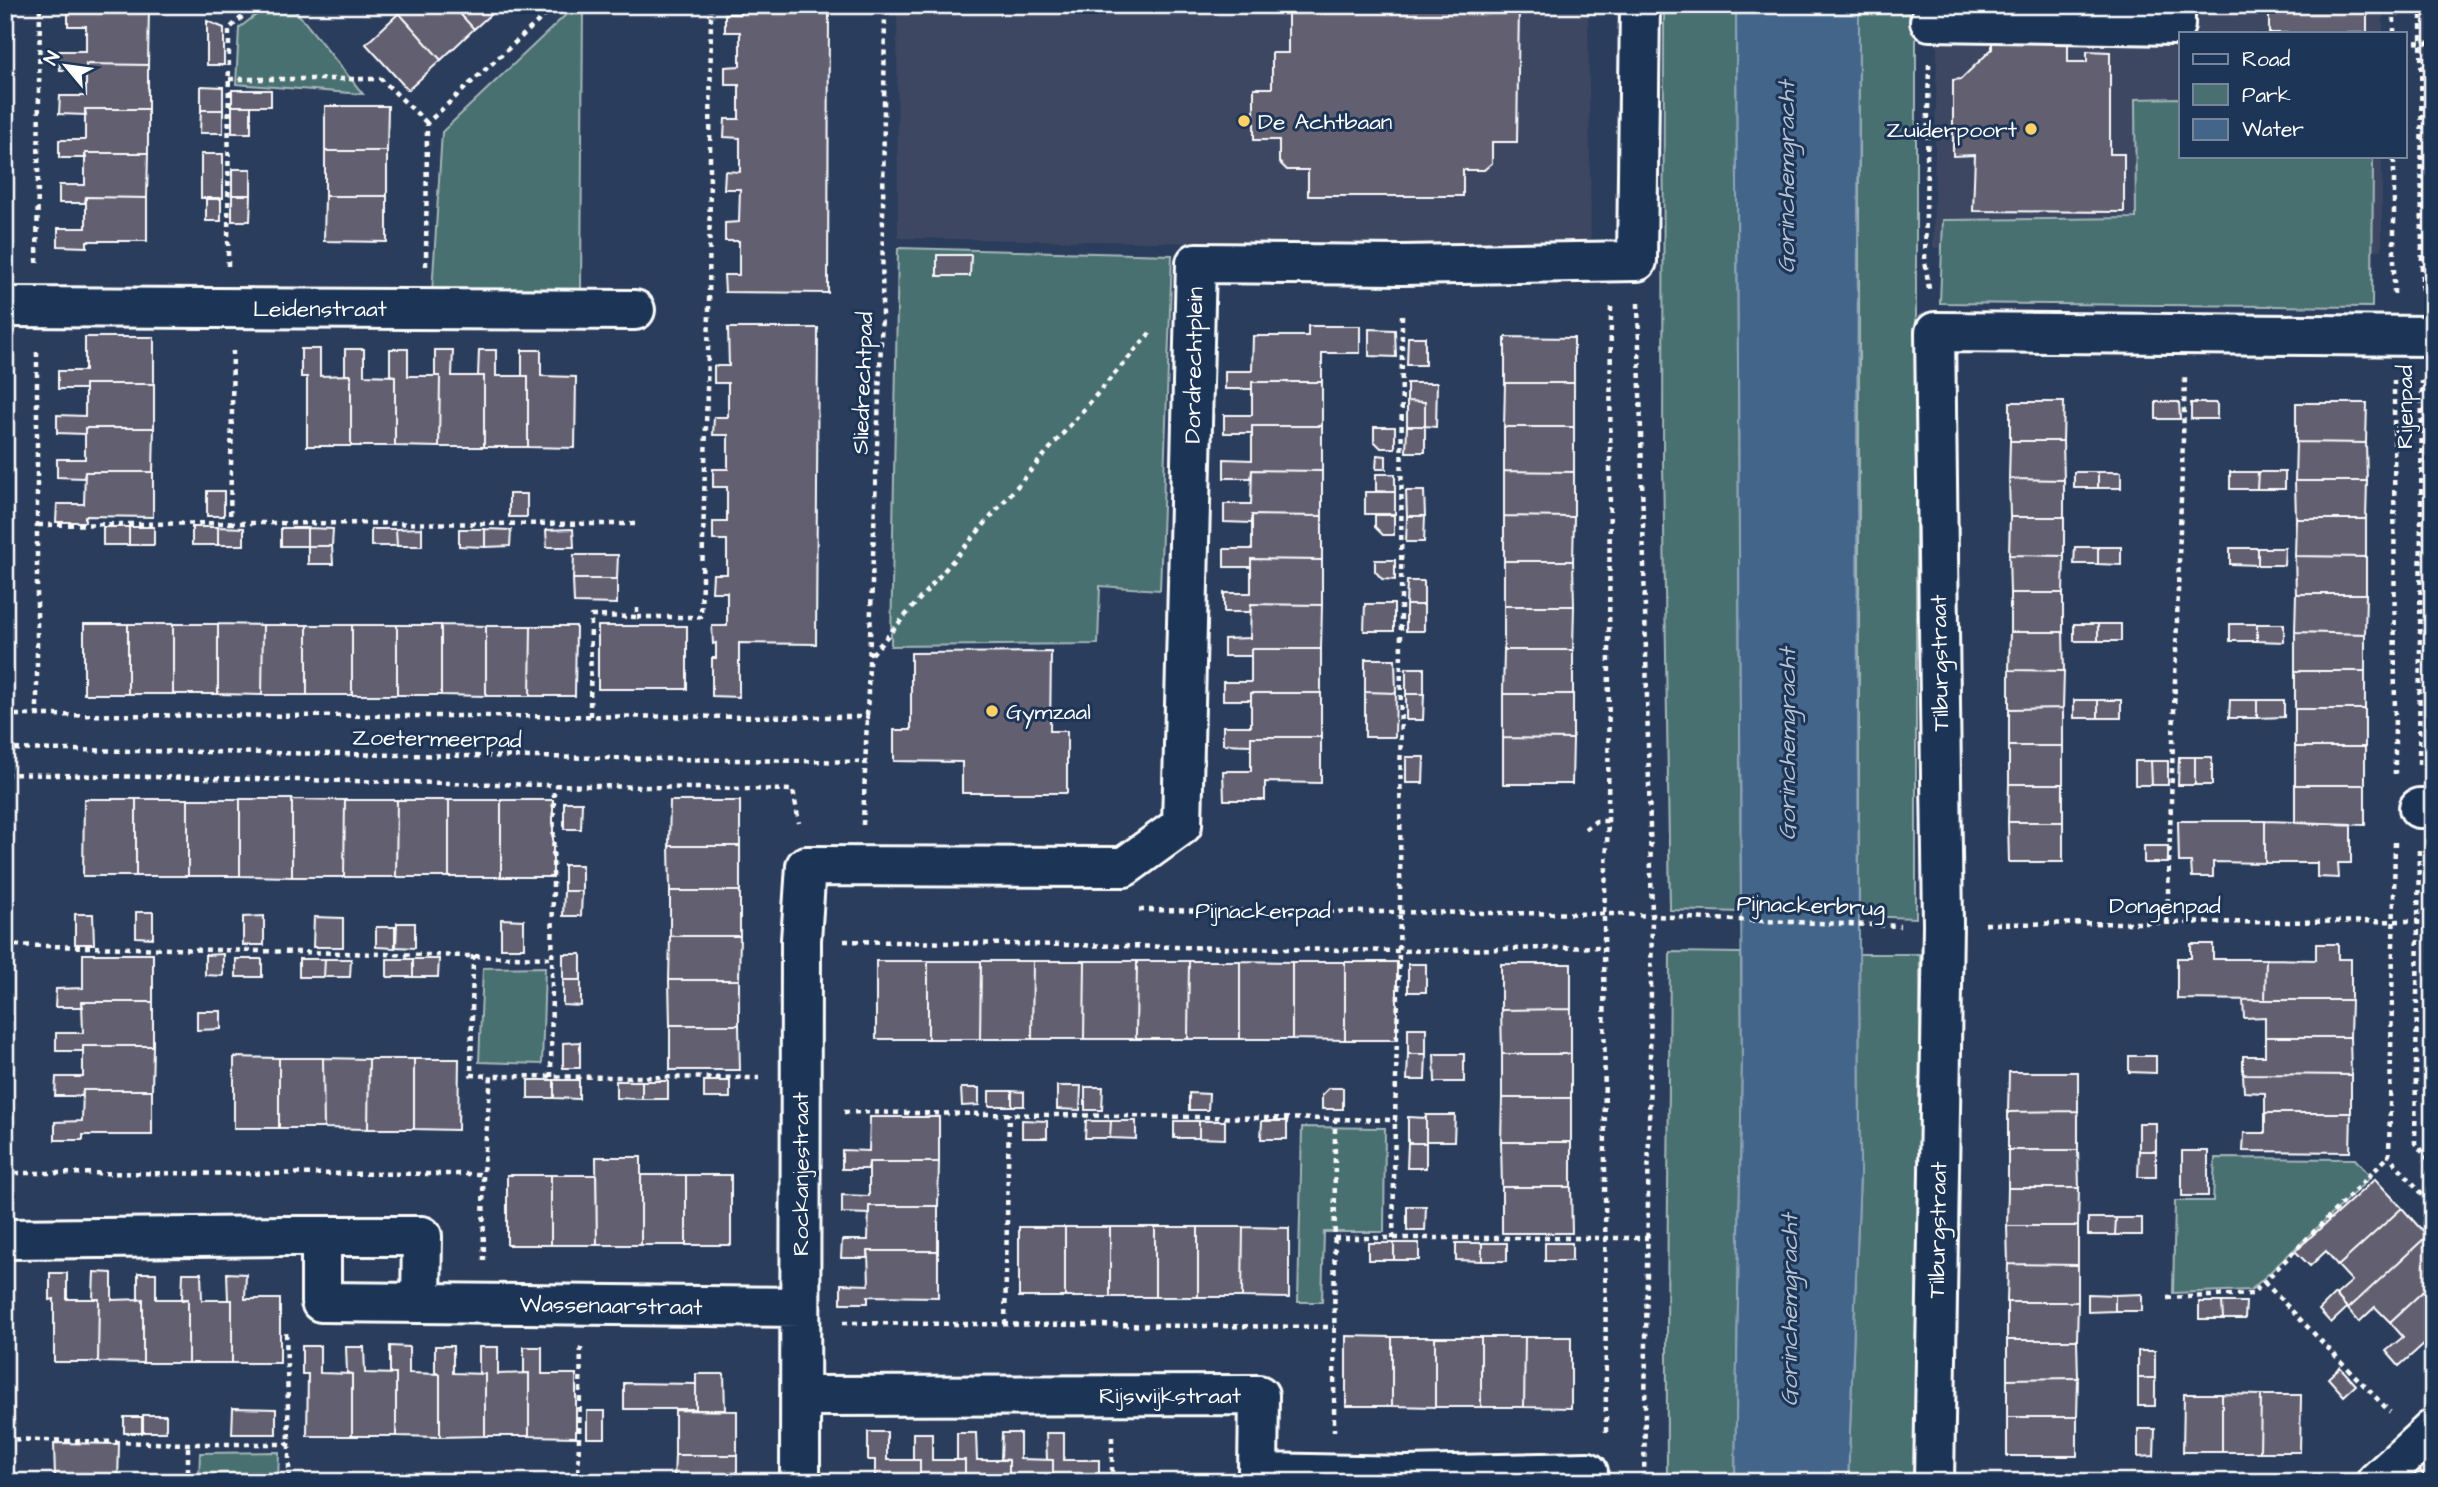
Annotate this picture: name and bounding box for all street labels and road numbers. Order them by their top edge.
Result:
street label: Dordrechtplein [1177,286,1211,444]
street label: Leidenstraat [253,293,388,325]
street label: Sliedrechtpad [845,311,881,455]
street label: Rijenpad [2389,365,2421,449]
street label: Tilburgstraat [1923,594,1958,732]
street label: Zoetermeerpad [352,722,522,756]
street label: Pijnackerbrug [1736,887,1886,926]
street label: Dongenpad [2109,890,2221,923]
street label: Pijnackerpad [1195,895,1331,927]
street label: Rockanjestraat [785,1091,817,1256]
street label: Tilburgstraat [1921,1161,1956,1299]
street label: Wassenaarstraat [519,1288,703,1324]
street label: Rijswijkstraat [1099,1380,1242,1412]

